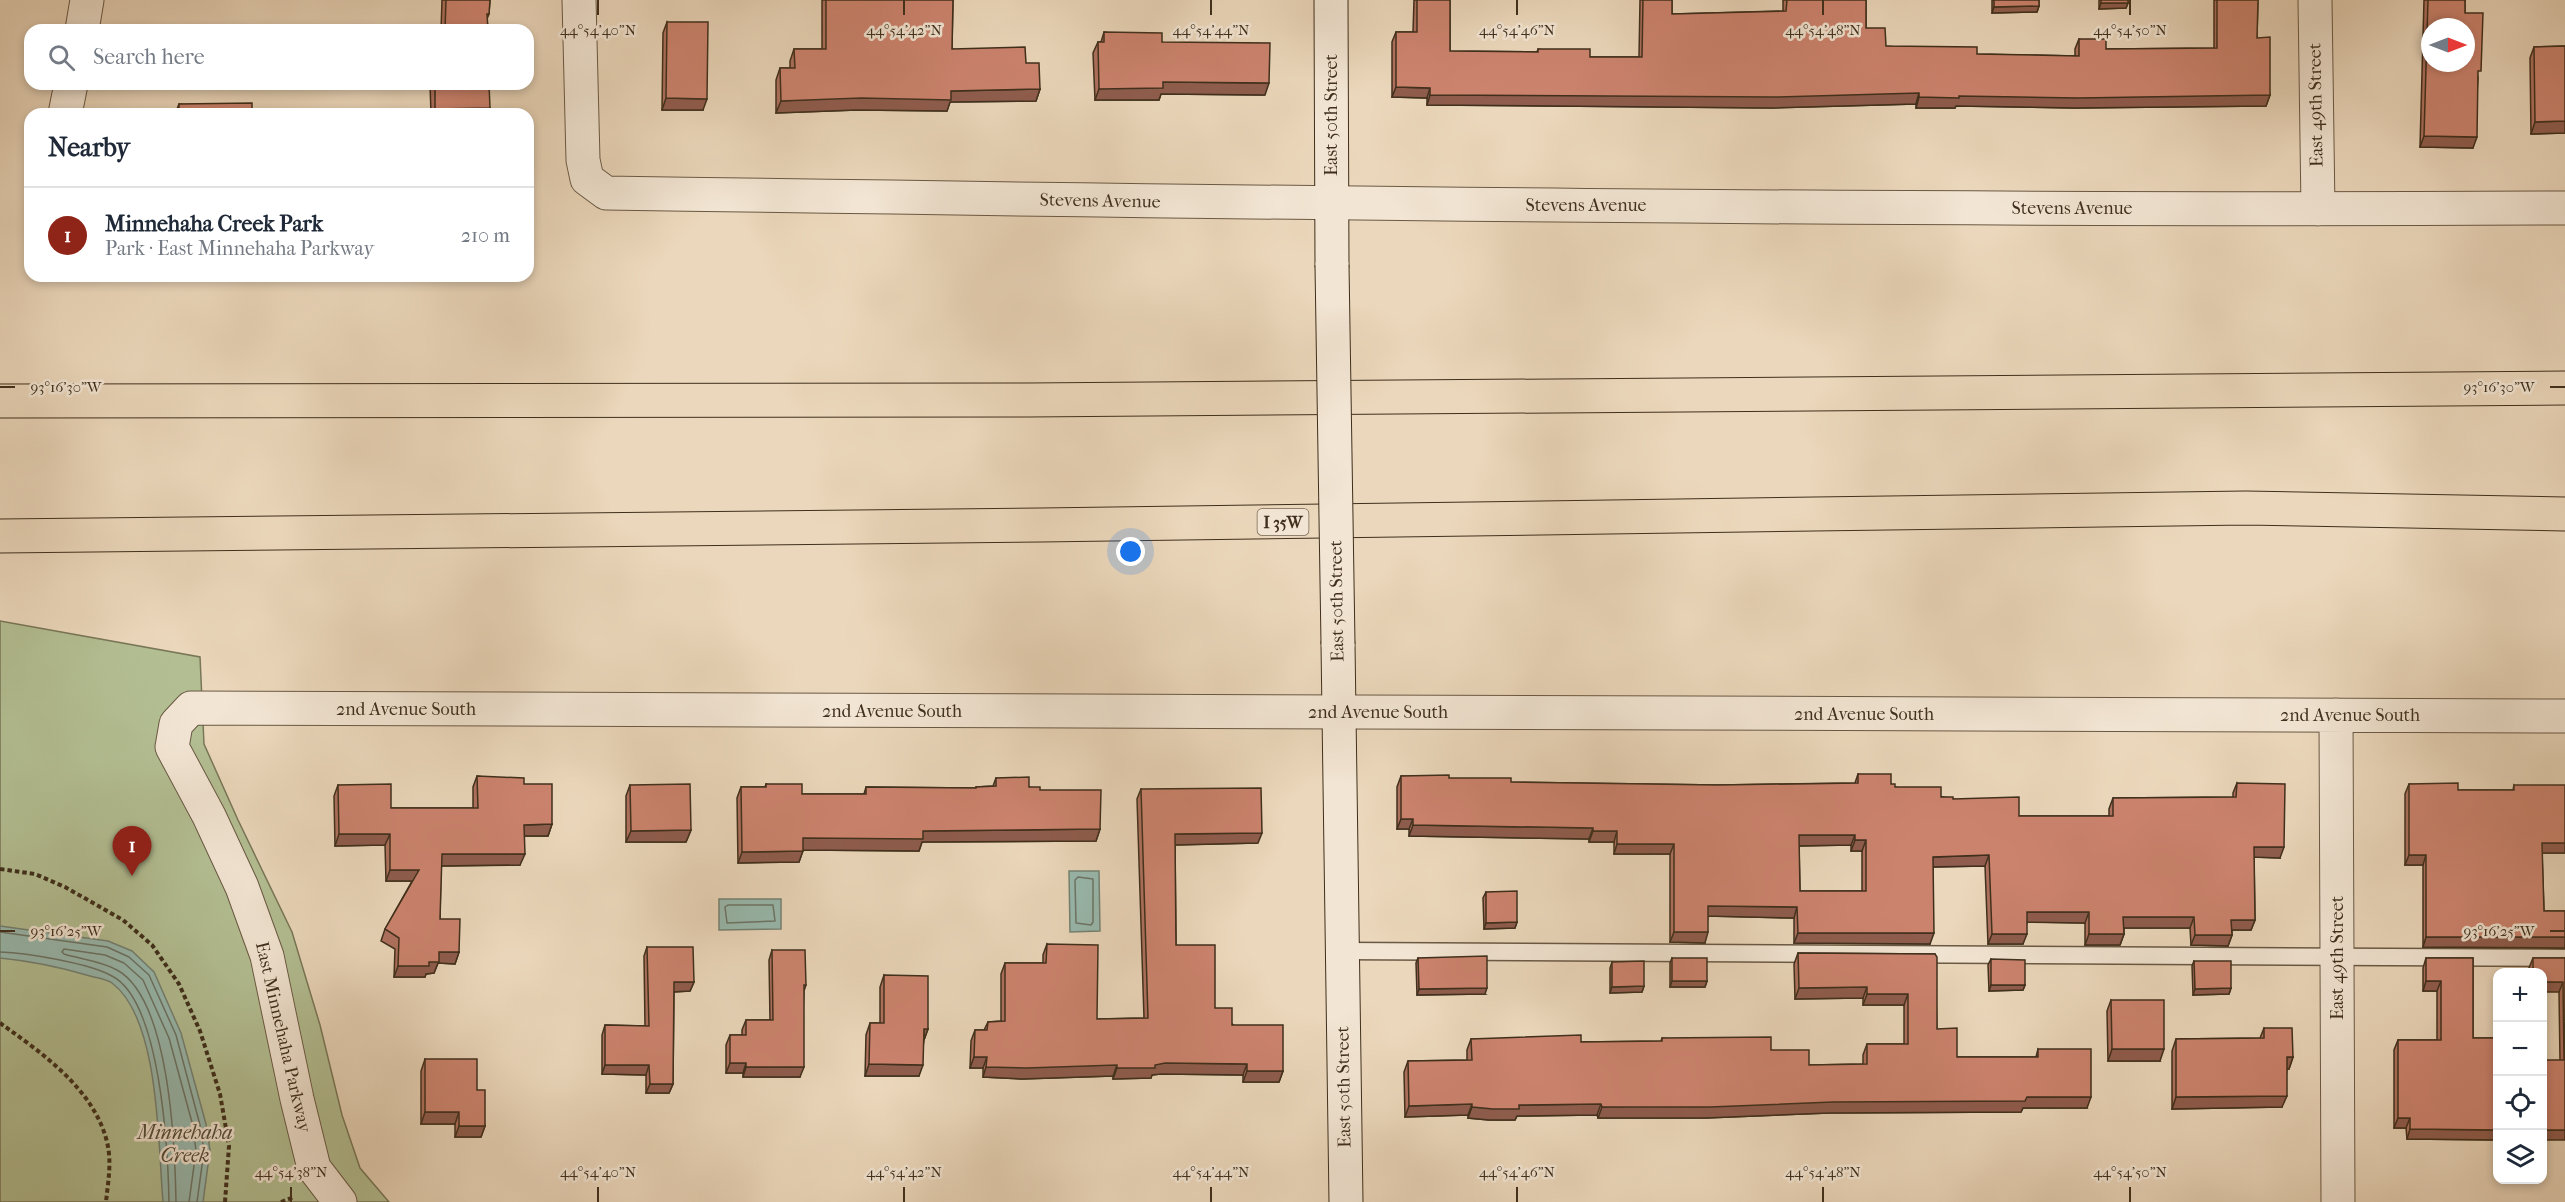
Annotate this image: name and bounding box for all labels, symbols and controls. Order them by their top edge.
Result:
north arrow [2421,18,2475,72]
text: 44°54'40"N [560,21,637,39]
text: 44°54'42"N [866,21,942,39]
text: 44°54'44"N [1173,21,1250,39]
text: 44°54'46"N [1479,21,1556,39]
text: 44°54'48"N [1785,21,1861,39]
text: 44°54'50"N [2093,21,2167,39]
search box [24,24,534,90]
icon: search [45,41,78,74]
street label: East 49th Street [2304,42,2328,167]
text: Search here [93,44,205,70]
street label: East 50th Street [1321,54,1342,176]
text: Nearby [48,132,130,163]
street label: Stevens Avenue [1039,189,1161,213]
street label: Stevens Avenue [1525,195,1647,216]
street label: Stevens Avenue [2011,198,2133,219]
text: Minnehaha Creek Park [105,211,323,237]
text: 1 [64,224,71,247]
text: 210 m [461,224,510,247]
text: Park · East Minnehaha Parkway [105,237,374,260]
text: 93°16'30"W [30,378,103,396]
text: 93°16'30"W [2463,378,2536,396]
road number: I 35W [1258,509,1308,535]
your location [1116,537,1145,566]
street label: East 50th Street [1325,539,1349,662]
street label: 2nd Avenue South [336,699,476,720]
street label: 2nd Avenue South [822,701,962,722]
street label: 2nd Avenue South [1308,702,1448,723]
street label: 2nd Avenue South [1794,704,1934,725]
street label: 2nd Avenue South [2280,705,2420,726]
pin: 1 [112,826,152,876]
street label: East 49th Street [2327,895,2348,1020]
text: 93°16'25"W [31,922,103,940]
text: 93°16'25"W [2464,922,2536,940]
street label: East Minnehaha Parkway [251,940,315,1136]
map controls [2493,968,2547,1184]
button: + [2493,968,2547,1022]
button: − [2493,1022,2547,1076]
street label: East 50th Street [1332,1025,1356,1148]
button: locate [2493,1076,2547,1130]
water label: Minnehaha Creek [135,1121,233,1167]
button: layers [2493,1130,2547,1184]
text: 44°54'38"N [255,1163,328,1181]
text: 44°54'40"N [560,1163,637,1181]
text: 44°54'42"N [866,1163,942,1181]
text: 44°54'44"N [1173,1163,1250,1181]
text: 44°54'46"N [1479,1163,1556,1181]
text: 44°54'48"N [1785,1163,1861,1181]
text: 44°54'50"N [2093,1163,2167,1181]

